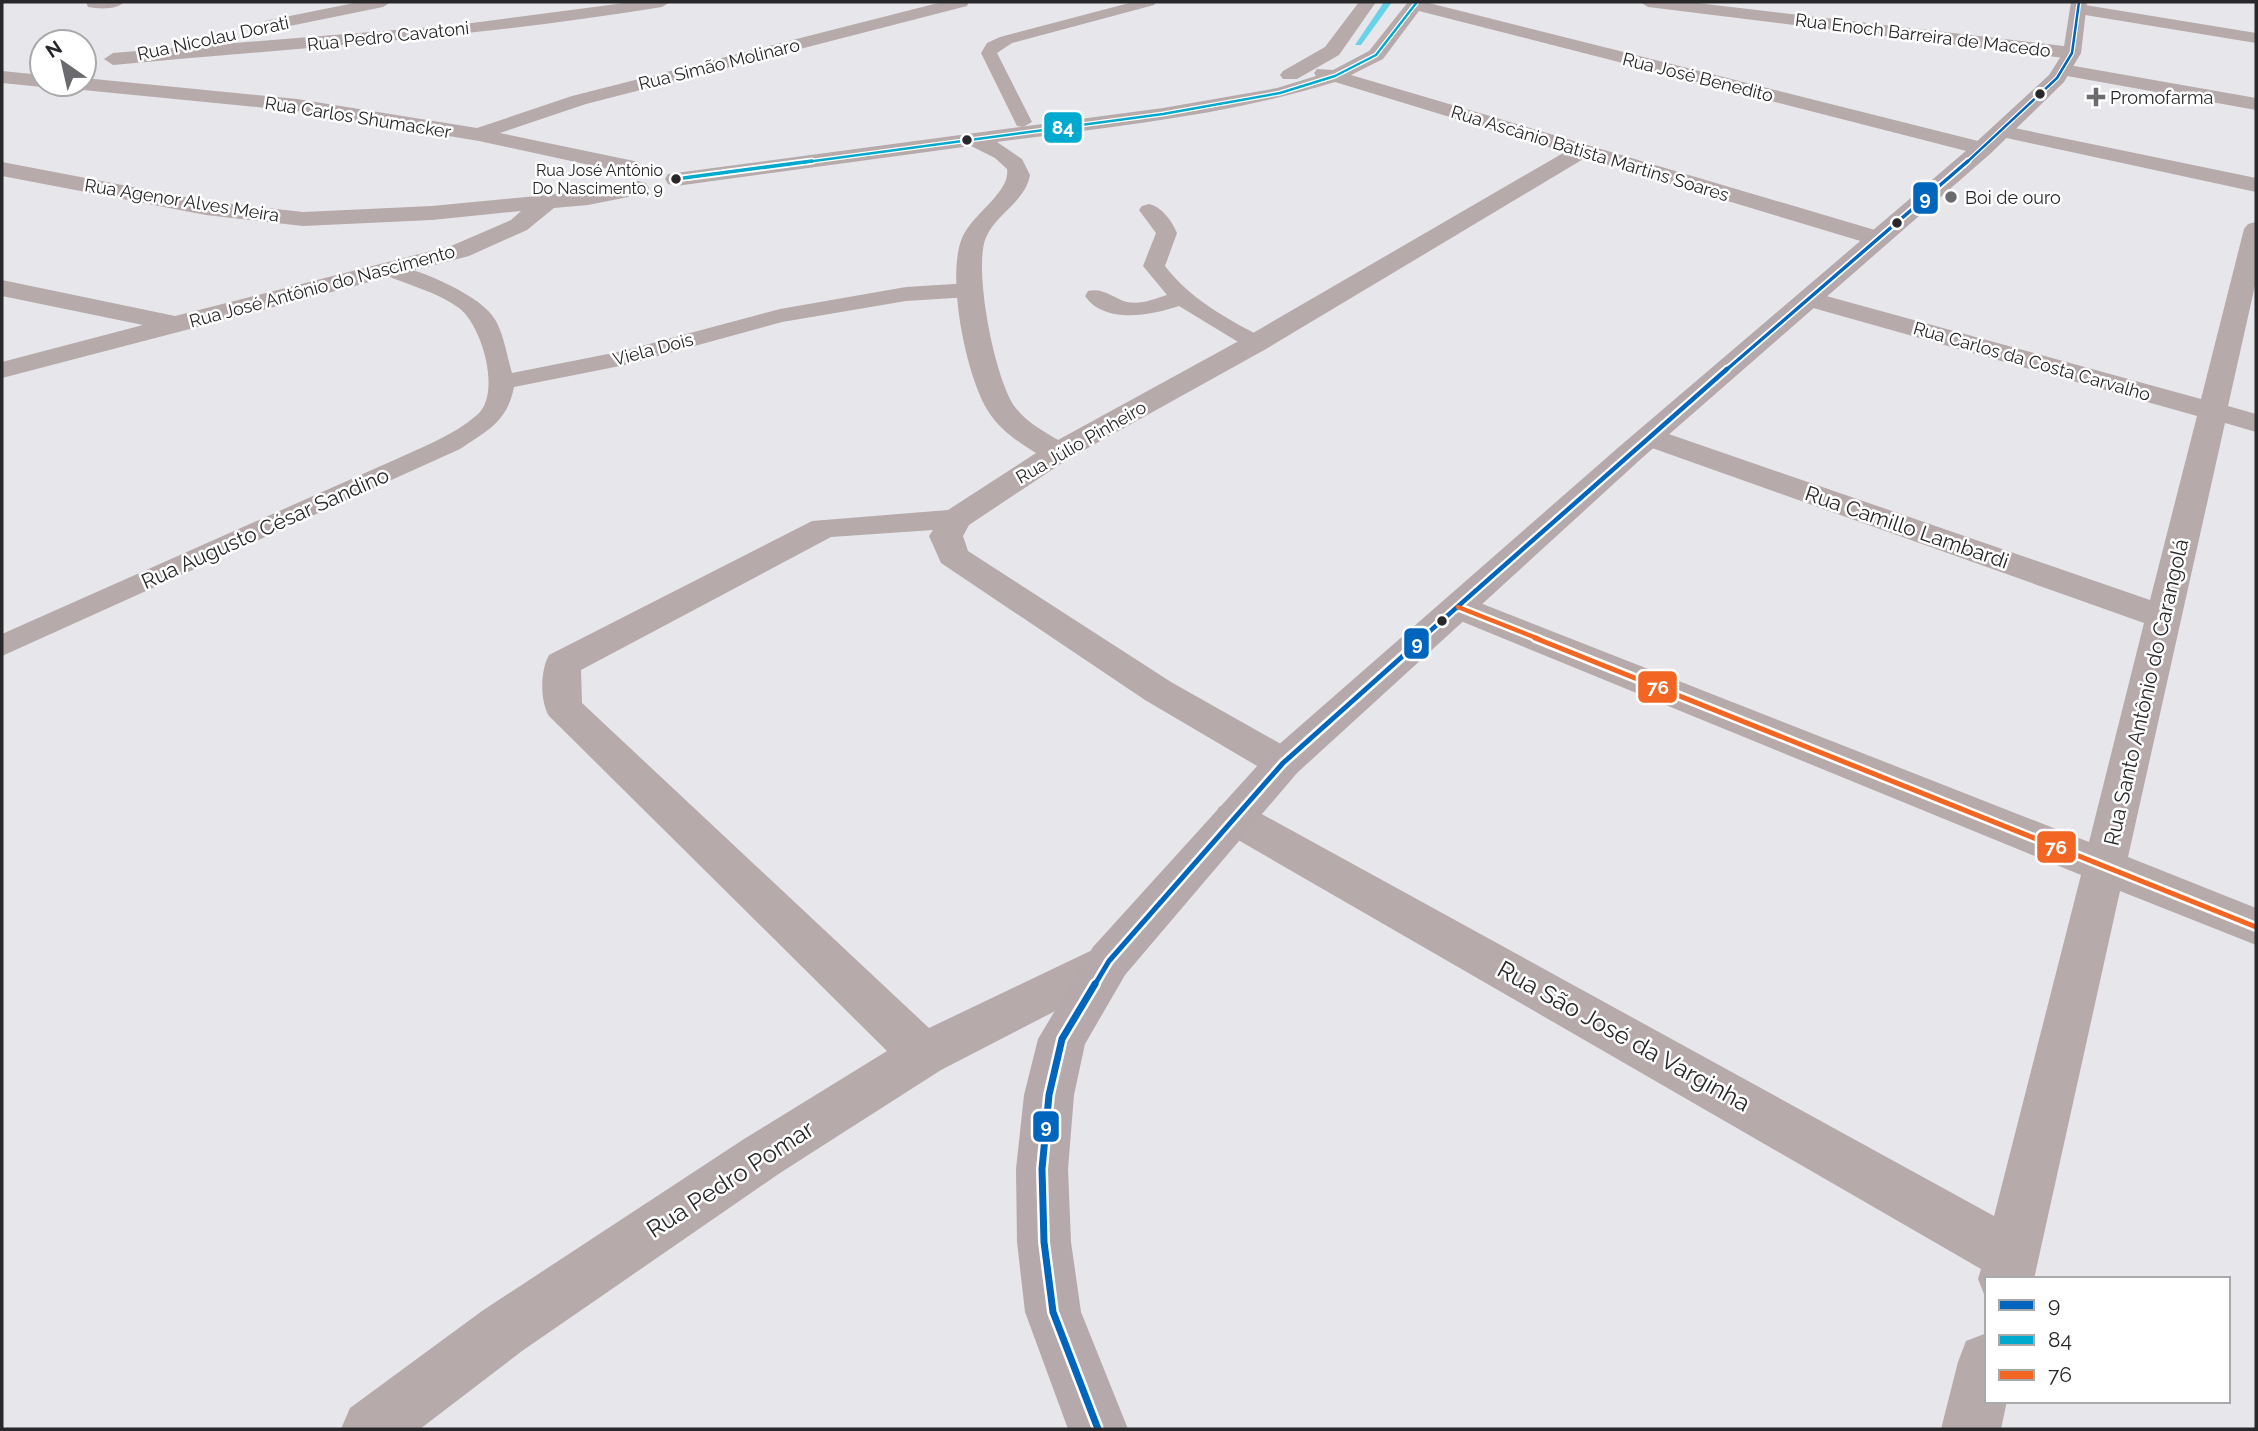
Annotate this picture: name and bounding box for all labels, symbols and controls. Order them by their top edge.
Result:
street label: Rua Enoch Barreira de Macedo [1794,9,2052,61]
street label: Rua Nicolau Dorati [135,12,291,64]
street label: Rua Pedro Cavatoni [306,17,470,55]
north arrow [28,28,98,98]
street label: Rua Simão Molinaro [636,34,802,94]
text: N [41,36,66,62]
street label: Rua José Benedito [1620,48,1776,106]
unlabelled marker [2033,87,2047,101]
place label: Promofarma [2110,87,2213,108]
marker: Promofarma [2088,89,2104,105]
street label: Rua Carlos Shumacker [263,92,453,142]
street label: Rua Ascânio Batista Martins Soares [1449,101,1732,205]
line badge: 84 [1043,111,1083,144]
text: 84 [1052,116,1074,138]
unlabelled marker [960,133,974,147]
place label: Rua José Antônio Do Nascimento, 9 [532,161,663,198]
marker: Rua José Antônio Do Nascimento, 9 [669,172,683,186]
street label: Rua Agenor Alves Meira [83,174,281,226]
line badge: 9 [1912,181,1939,215]
text: 9 [1919,187,1931,209]
place label: Boi de ouro [1965,187,2061,208]
marker: Boi de ouro [1943,189,1959,205]
unlabelled marker [1890,216,1904,230]
street label: Rua José Antônio do Nascimento [187,240,457,332]
street label: Rua Carlos da Costa Carvalho [1911,317,2153,405]
street label: Viela Dois [611,328,696,370]
street label: Rua Júlio Pinheiro [1012,396,1150,488]
street label: Rua Augusto César Sandino [137,462,393,594]
street label: Rua Camillo Lambardi [1802,480,2012,574]
street label: Rua Santo Antônio do Carangolá [2099,536,2193,848]
unlabelled marker [1435,614,1449,628]
line badge: 9 [1403,627,1430,660]
text: 9 [1411,632,1423,654]
line badge: 76 [1637,670,1678,704]
text: 76 [1647,676,1669,698]
line badge: 76 [2036,830,2077,864]
text: 76 [2045,836,2067,858]
street label: Rua São José da Varginha [1493,954,1755,1118]
line badge: 9 [1032,1110,1060,1143]
street label: Rua Pedro Pomar [641,1114,820,1244]
text: 9 [1040,1115,1052,1137]
legend [1985,1277,2230,1403]
text: 9 [2048,1292,2060,1317]
text: 84 [2048,1327,2072,1352]
text: 76 [2048,1362,2072,1387]

